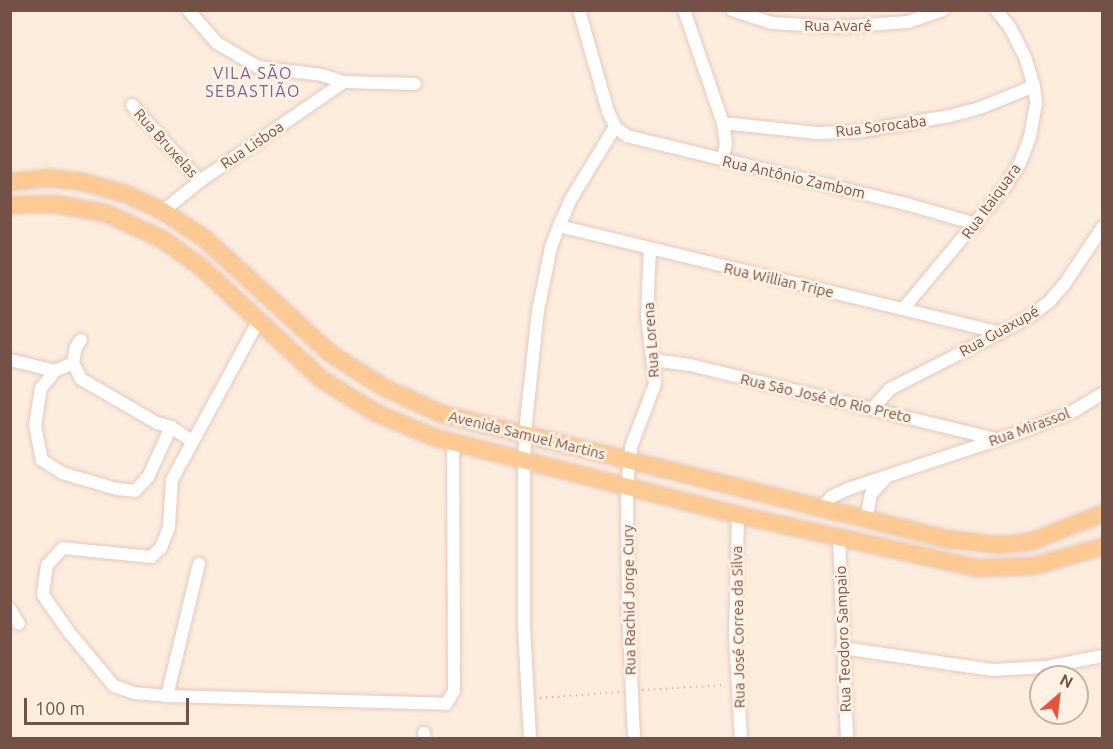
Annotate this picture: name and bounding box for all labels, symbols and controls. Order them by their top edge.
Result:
street label: Rua Avaré [804,17,872,35]
district label: VILA SÃO SEBASTIÃO [205,63,301,101]
street label: Rua Bruxelas [130,105,202,181]
street label: Rua Sorocaba [835,112,927,140]
street label: Rua Lisboa [217,117,287,173]
street label: Rua Antônio Zambom [721,152,867,202]
street label: Rua Itaiquara [958,160,1024,242]
street label: Rua Willian Tripe [722,259,836,301]
street label: Rua Lorena [639,302,663,378]
street label: Rua Guaxupé [956,302,1042,360]
street label: Rua São José do Rio Preto [739,370,913,426]
street label: Rua Mirassol [986,404,1072,450]
street label: Avenida Samuel Martins [447,407,607,463]
street label: Rua Rachid Jorge Cury [619,525,639,675]
street label: Rua José Correa da Silva [728,546,748,708]
street label: Rua Teodoro Sampaio [831,565,855,713]
north arrow [1029,665,1089,725]
text: N [1057,670,1076,692]
scale bar [27,686,192,724]
text: 100 m [35,698,85,718]

